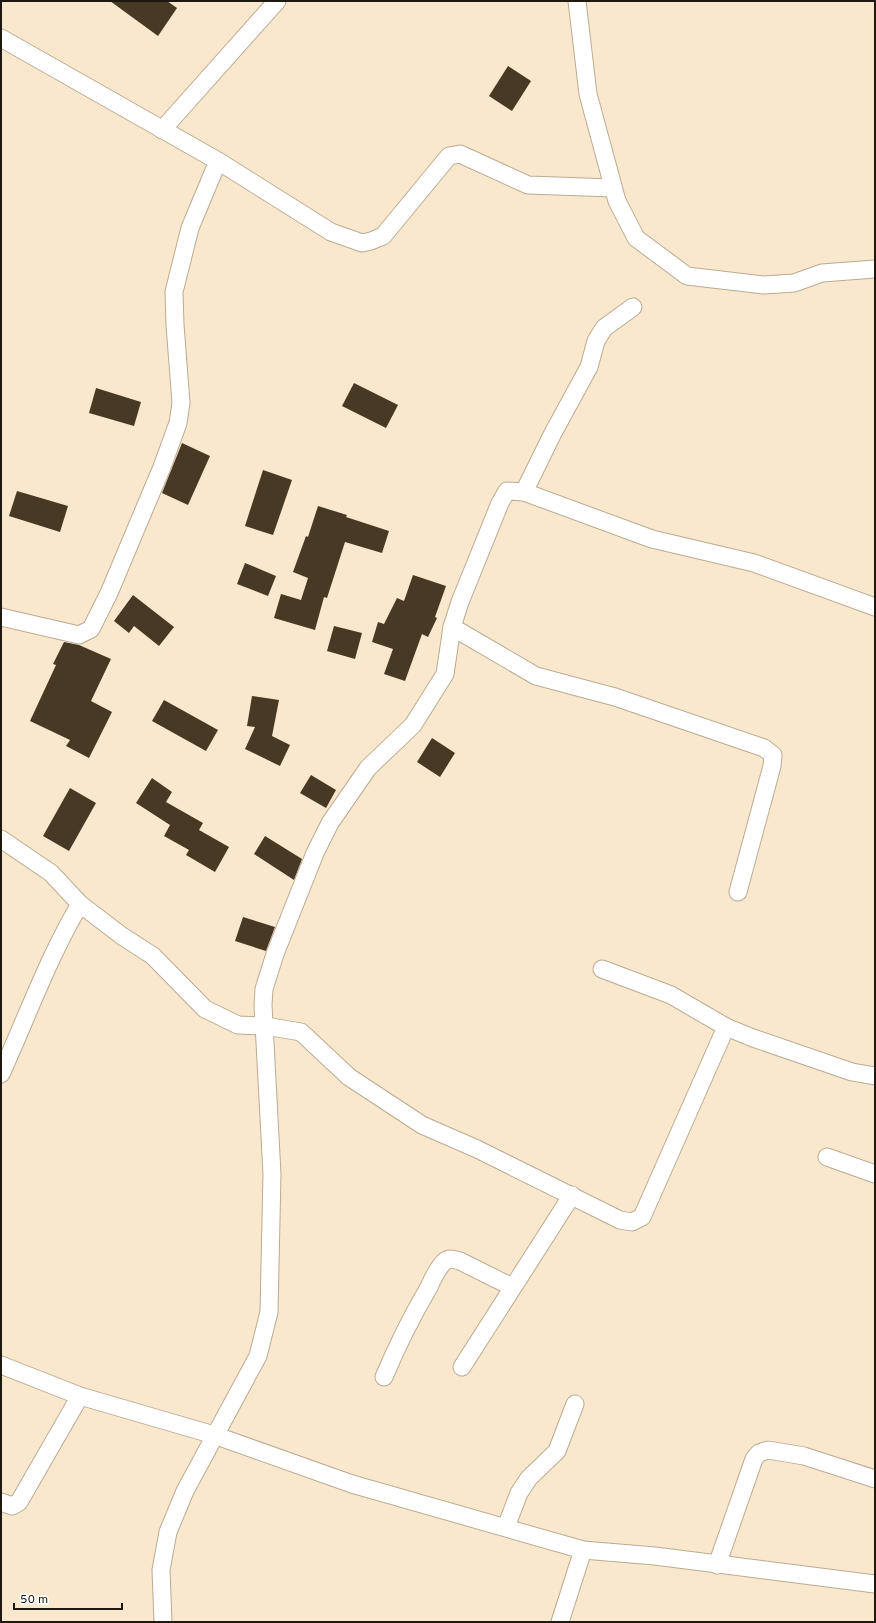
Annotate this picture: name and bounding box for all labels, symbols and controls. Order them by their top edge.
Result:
scale bar [14,1585,122,1611]
text: 50 m [20,1592,48,1608]

